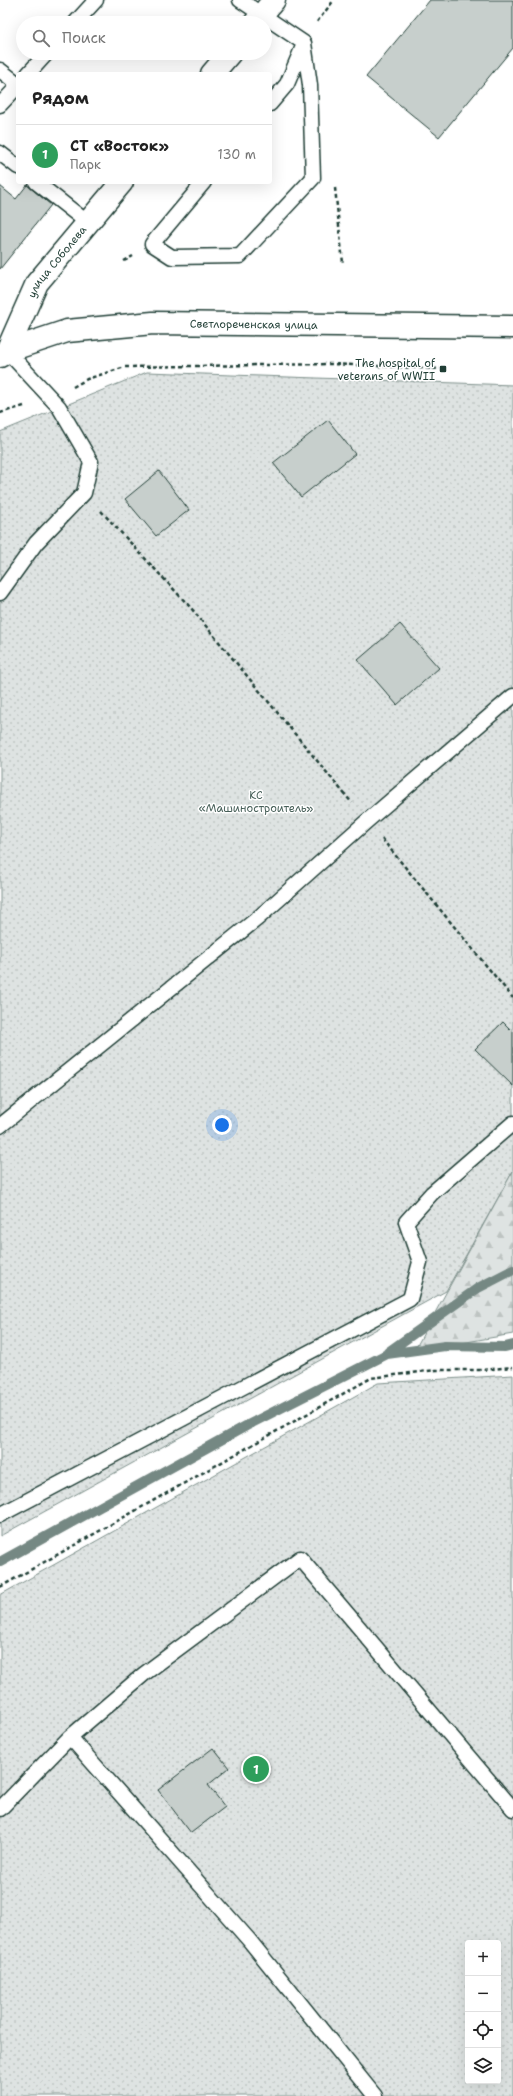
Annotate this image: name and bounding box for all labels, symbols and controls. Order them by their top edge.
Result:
search box [16,16,272,60]
icon: search [30,27,52,49]
text: Поиск [62,28,106,48]
text: Рядом [32,87,89,109]
text: СТ «Восток» [70,136,169,156]
text: 1 [42,146,48,163]
text: 130 m [218,146,256,163]
text: Парк [70,156,101,173]
street label: улица Соболева [24,222,90,300]
street label: Светлореченская улица [190,316,318,332]
place label: The hospital of veterans of WWII [338,356,436,384]
marker: The hospital of veterans of WWII [438,364,448,374]
park label: КС «Машиностроитель» [199,788,313,816]
your location [212,1115,232,1135]
pin: 1 [243,1754,269,1784]
map controls [465,1940,501,2084]
button: + [465,1940,501,1976]
button: − [465,1976,501,2012]
button: locate [465,2012,501,2048]
button: layers [465,2048,501,2084]

